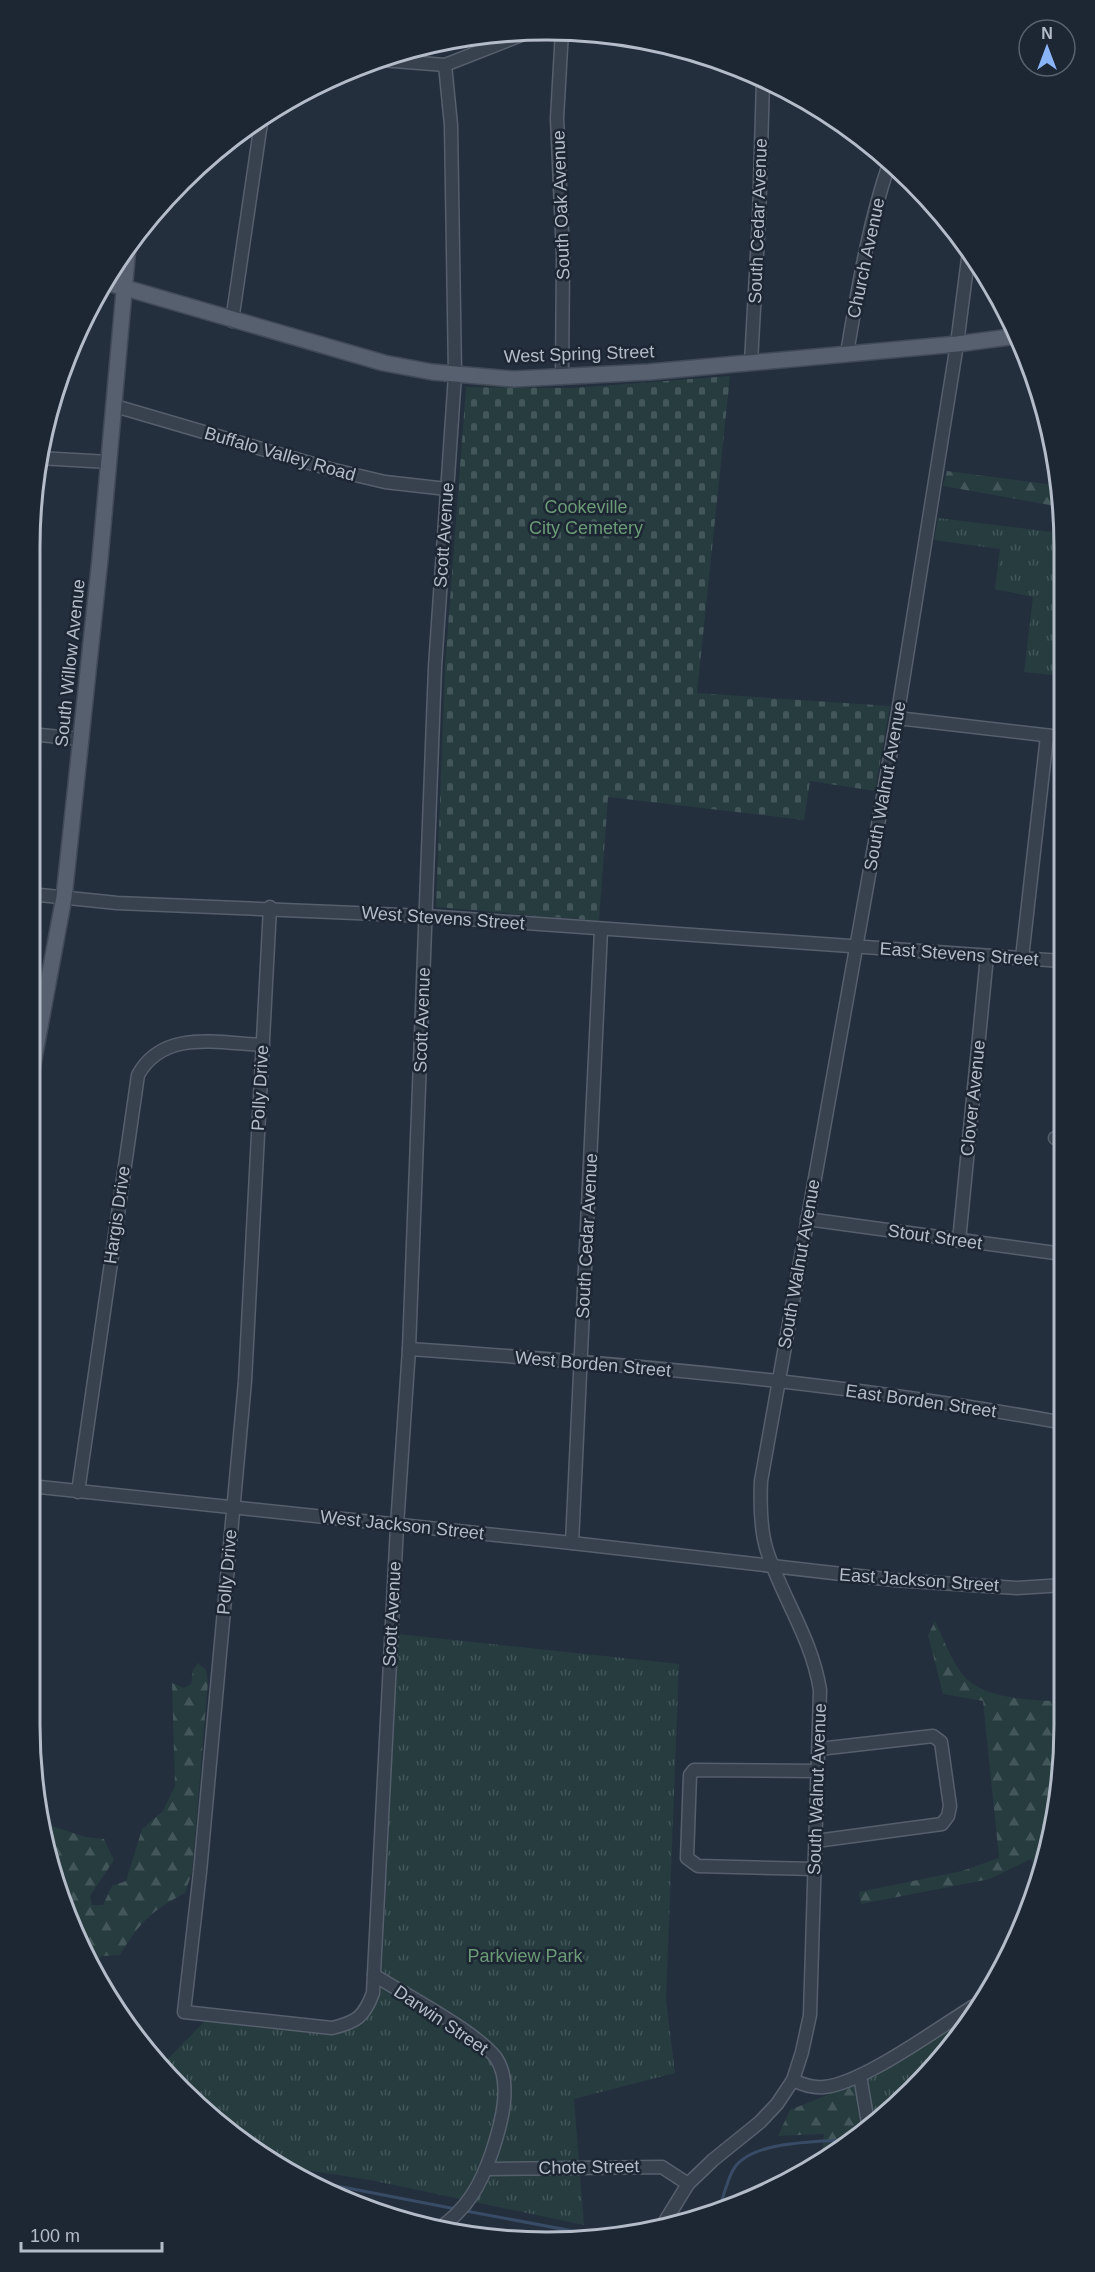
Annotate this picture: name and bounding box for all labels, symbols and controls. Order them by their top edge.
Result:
north arrow [1017,18,1077,78]
text: N [1041,25,1053,42]
street label: South Oak Avenue [548,130,574,280]
street label: South Cedar Avenue [745,138,771,304]
street label: Church Avenue [843,196,889,320]
street label: West Spring Street [503,341,655,367]
street label: Buffalo Valley Road [202,423,358,485]
street label: Scott Avenue [430,482,458,588]
park label: Cookeville City Cemetery [529,497,643,538]
street label: South Willow Avenue [51,578,89,748]
street label: South Walnut Avenue [860,700,910,872]
street label: West Stevens Street [361,902,525,934]
street label: East Stevens Street [879,938,1039,970]
street label: Scott Avenue [410,967,434,1073]
street label: Clover Avenue [957,1039,989,1157]
street label: Polly Drive [248,1045,272,1131]
street label: South Cedar Avenue [573,1153,601,1319]
street label: Hargis Drive [100,1165,134,1265]
street label: South Walnut Avenue [774,1178,824,1350]
street label: Stout Street [887,1220,983,1254]
street label: West Borden Street [514,1347,672,1381]
street label: East Borden Street [844,1381,998,1421]
street label: West Jackson Street [319,1506,485,1544]
street label: Polly Drive [213,1528,241,1616]
street label: Scott Avenue [379,1561,405,1667]
street label: East Jackson Street [838,1564,1000,1596]
street label: South Walnut Avenue [804,1703,830,1875]
park label: Parkview Park [467,1946,584,1966]
street label: Darwin Street [390,1981,492,2059]
street label: Chote Street [538,2156,640,2178]
scale bar [21,2215,162,2253]
text: 100 m [30,2226,80,2246]

